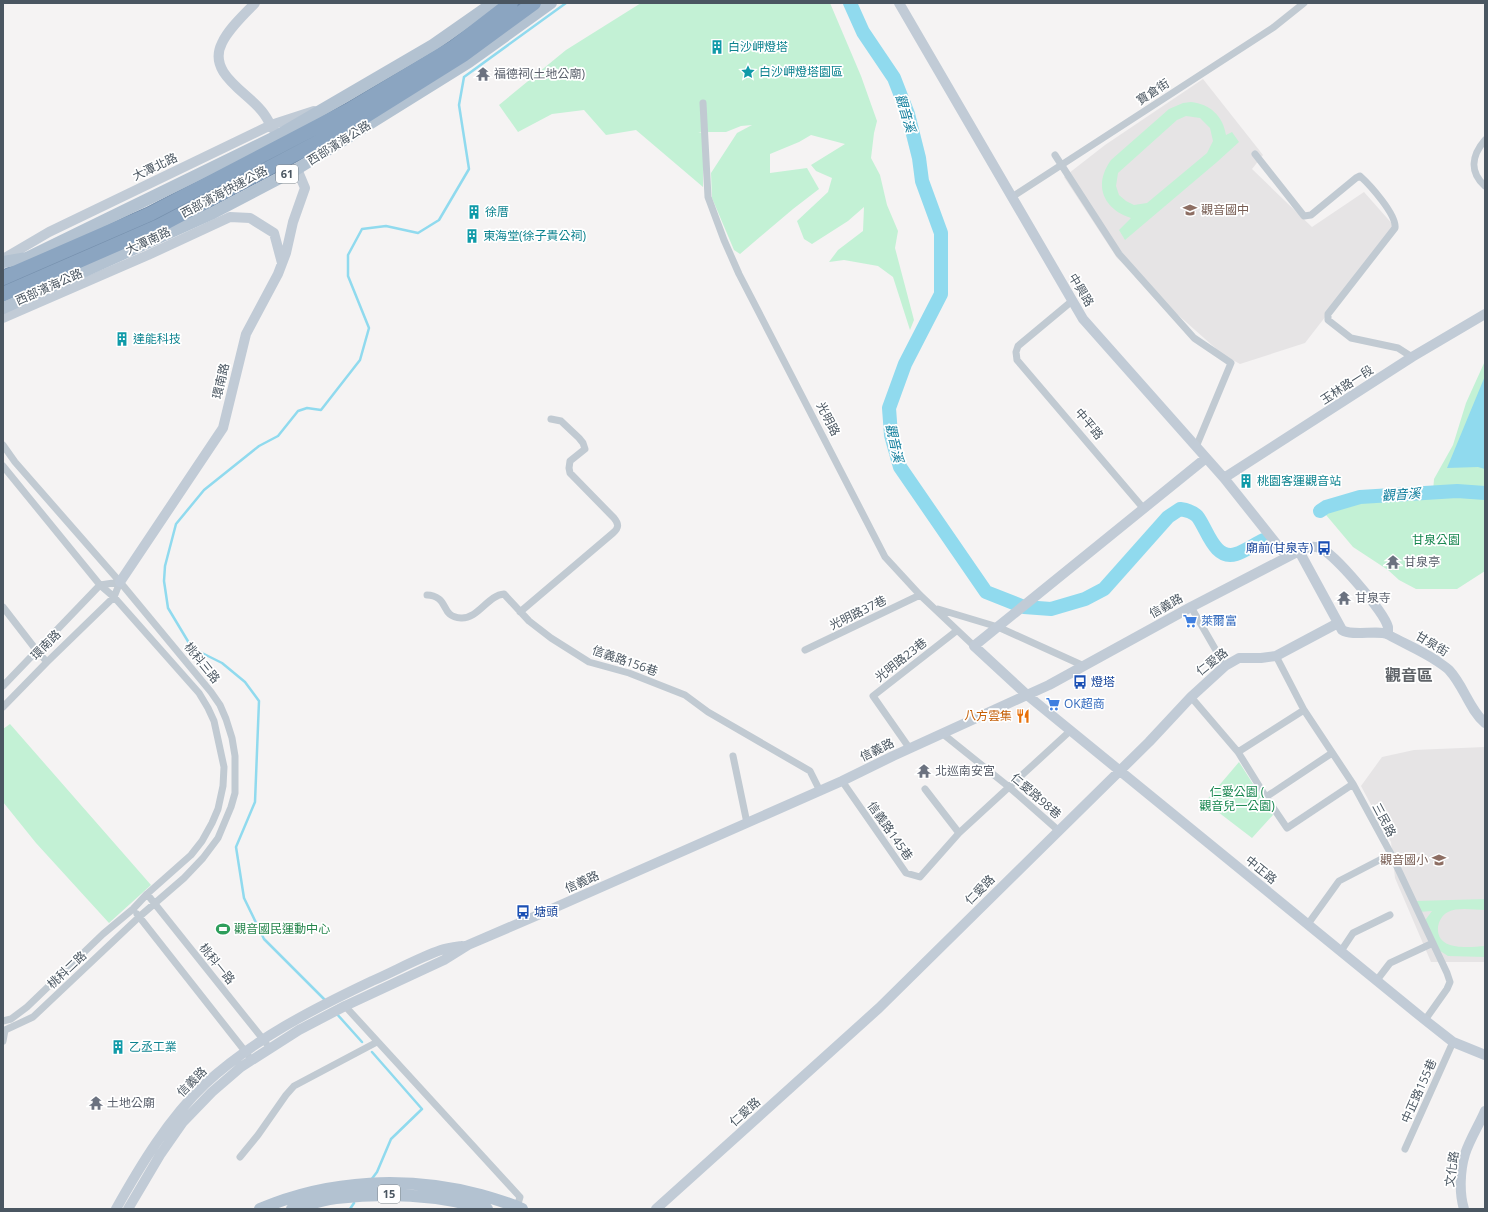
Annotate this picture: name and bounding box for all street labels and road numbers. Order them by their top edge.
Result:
street label: 寶倉街 [1133,75,1172,109]
street label: 西部濱海公路 [304,116,374,169]
street label: 大潭北路 [129,149,180,184]
street label: 西部濱海快速公路 [177,162,270,222]
road number: 61 [276,165,298,183]
street label: 大潭南路 [122,223,173,258]
street label: 西部濱海公路 [12,264,85,309]
street label: 中興路 [1065,270,1098,310]
street label: 環南路 [208,361,233,400]
street label: 玉林路一段 [1317,361,1377,408]
street label: 光明路 [813,399,844,439]
street label: 中平路 [1071,404,1107,443]
street label: 信義路 [1146,589,1186,622]
street label: 光明路37巷 [826,591,889,634]
street label: 環南路 [27,626,64,663]
street label: 甘泉街 [1412,627,1452,660]
street label: 光明路23巷 [871,634,930,685]
street label: 桃科三路 [181,639,224,687]
street label: 信義路156巷 [590,641,660,680]
street label: 仁愛路 [1192,644,1231,679]
street label: 信義路 [857,734,897,765]
street label: 仁愛路98巷 [1007,769,1065,822]
street label: 信義路145巷 [864,798,917,864]
street label: 三民路 [1368,800,1400,840]
street label: 中正路 [1242,852,1281,888]
street label: 信義路 [562,866,602,897]
street label: 仁愛路 [961,871,998,908]
street label: 桃科一路 [196,940,239,988]
street label: 桃科二路 [43,947,90,992]
street label: 中正路155巷 [1397,1056,1440,1126]
street label: 信義路 [173,1063,210,1100]
street label: 仁愛路 [726,1093,764,1130]
street label: 文化路 [1441,1150,1462,1188]
road number: 15 [378,1185,400,1203]

